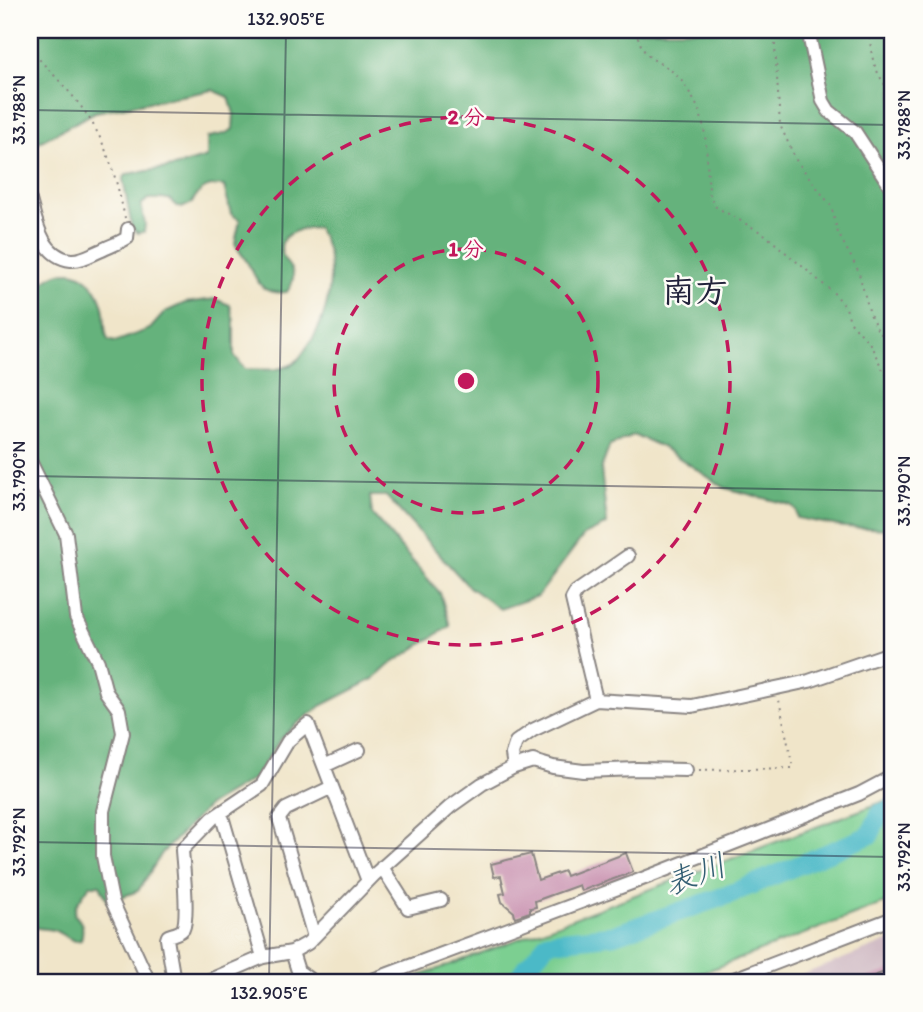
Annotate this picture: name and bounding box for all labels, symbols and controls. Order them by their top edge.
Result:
text: 132.905°E [247,8,325,30]
text: 33.788°N [8,75,30,145]
text: 33.788°N [893,90,915,160]
text: 2 分 [448,104,484,129]
text: 1 分 [448,236,484,261]
district label: 南方 [662,271,728,310]
centre of rings [454,369,478,393]
text: 33.790°N [8,441,30,511]
text: 33.790°N [893,456,915,526]
text: 33.792°N [8,807,30,877]
text: 33.792°N [893,822,915,892]
water label: 表川 [658,845,732,903]
text: 132.905°E [230,982,308,1004]

